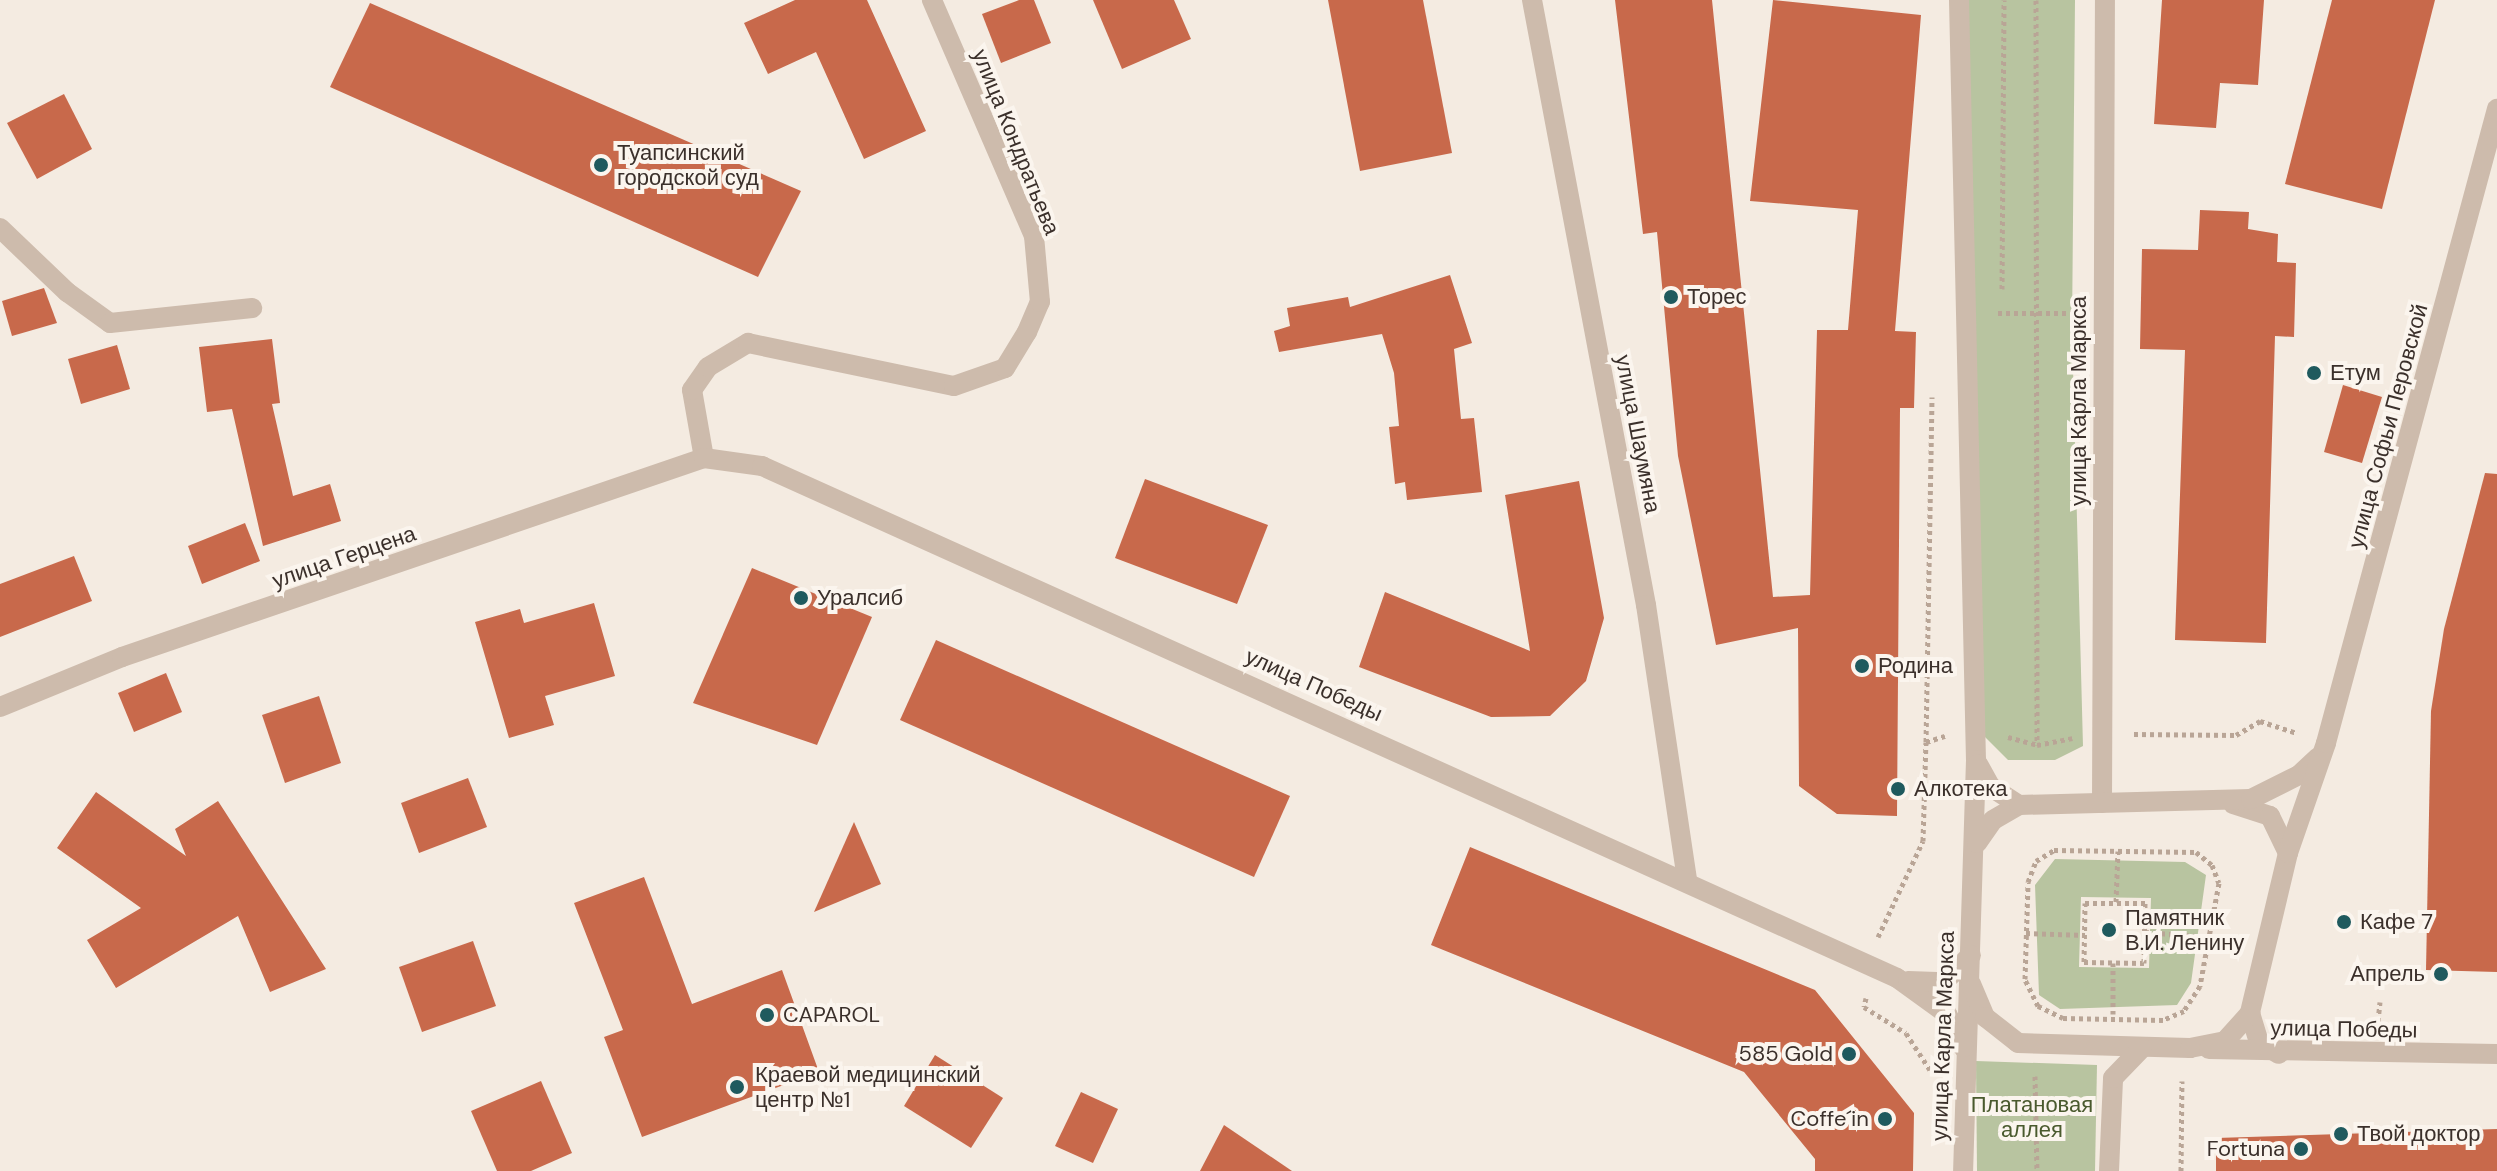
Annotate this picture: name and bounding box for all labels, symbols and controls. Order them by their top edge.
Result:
street label: улица Кондратьева [967,45,1065,239]
place label: Туапсинский городской суд [617,139,759,190]
marker: Туапсинский городской суд [592,156,610,174]
place label: Торес [1687,284,1746,310]
marker: Торес [1662,288,1680,306]
street label: улица Карла Маркса [2066,296,2092,506]
street label: улица Софьи Перовской [2343,301,2433,551]
street label: улица Шаумяна [1610,353,1666,515]
place label: Етум [2330,360,2381,386]
marker: Етум [2305,364,2323,382]
street label: улица Герцена [269,520,419,594]
place label: Уралсиб [817,585,903,611]
marker: Уралсиб [792,589,810,607]
street label: улица Победы [1241,643,1387,727]
place label: Родина [1878,653,1953,679]
marker: Родина [1853,657,1871,675]
place label: Алкотека [1914,776,2008,802]
marker: Алкотека [1889,780,1907,798]
place label: Памятник В.И. Ленину [2125,904,2244,956]
place label: Кафе 7 [2360,909,2433,935]
marker: Кафе 7 [2335,913,2353,931]
marker: Памятник В.И. Ленину [2100,921,2118,939]
street label: улица Карла Маркса [1926,931,1960,1141]
place label: Апрель [2350,961,2425,987]
marker: Апрель [2432,965,2450,983]
place label: CAPAROL [783,1002,880,1028]
marker: CAPAROL [758,1006,776,1024]
street label: улица Победы [2270,1015,2418,1043]
place label: 585 Gold [1739,1041,1833,1067]
marker: 585 Gold [1840,1045,1858,1063]
place label: Краевой медицинский центр №1 [755,1061,981,1112]
marker: Краевой медицинский центр №1 [726,1076,748,1098]
park label: Платановая аллея [1971,1091,2093,1142]
place label: Coffe´in [1791,1106,1869,1132]
marker: Coffe´in [1876,1110,1894,1128]
place label: Твой доктор [2357,1121,2481,1147]
marker: Твой доктор [2332,1125,2350,1143]
place label: Fortuna [2207,1136,2285,1162]
marker: Fortuna [2292,1140,2310,1158]

